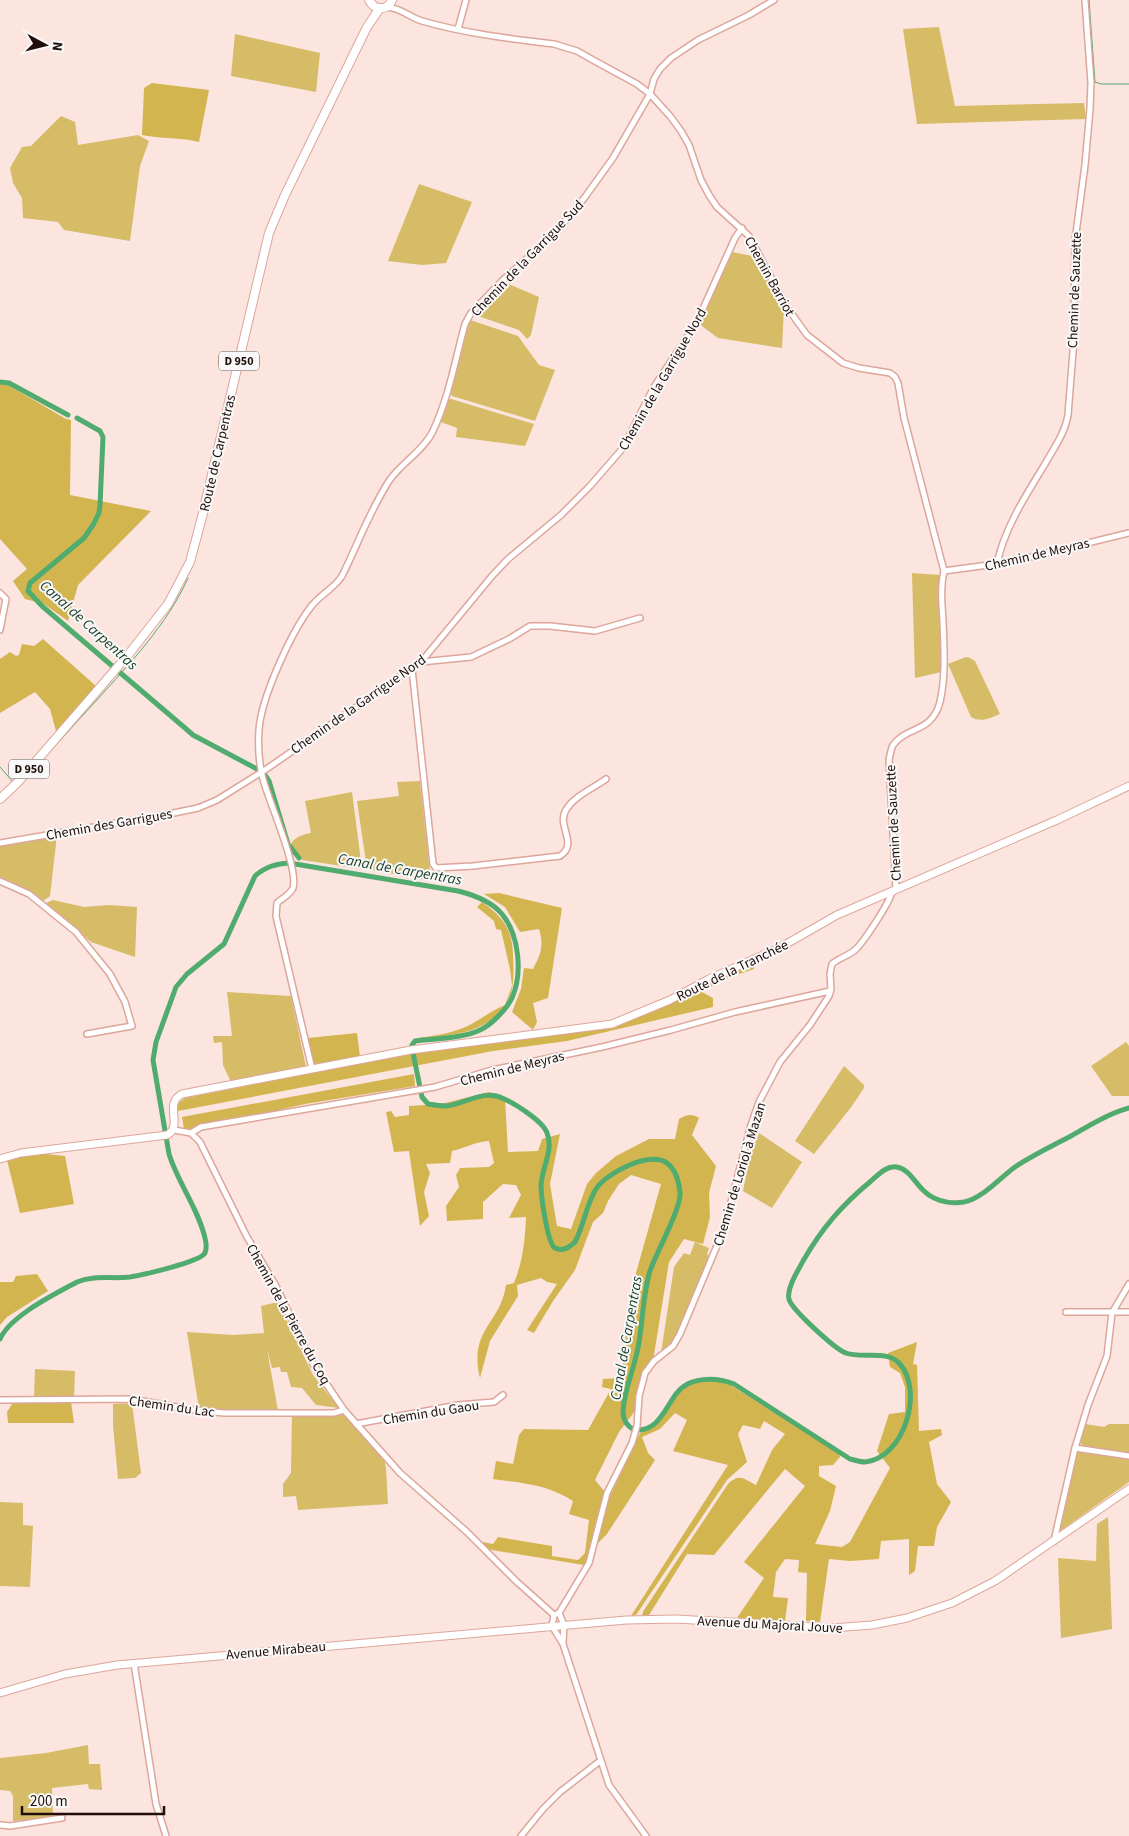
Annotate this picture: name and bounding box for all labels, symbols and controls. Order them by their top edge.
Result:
north arrow [20,20,70,70]
text: N [46,41,67,52]
street label: Chemin de la Garrigue Sud [467,196,589,321]
street label: Chemin de Sauzette [1063,232,1087,348]
street label: Chemin Barriot [739,233,799,320]
street label: Chemin de la Garrigue Nord [614,305,712,454]
road number: D 950 [219,352,259,371]
street label: Route de Carpentras [195,393,241,514]
street label: Chemin de Meyras [983,533,1092,577]
water label: Canal de Carpentras [35,576,142,675]
street label: Chemin de la Garrigue Nord [287,650,430,759]
road number: D 950 [9,760,49,779]
street label: Chemin de Sauzette [881,764,907,882]
street label: Chemin des Garrigues [45,804,174,846]
water label: Canal de Carpentras [336,848,464,891]
street label: Route de la Tranchée [673,935,792,1007]
street label: Chemin de Meyras [458,1046,567,1092]
street label: Chemin de Loriol à Mazan [709,1100,771,1249]
street label: Chemin de la Pierre du Coq [241,1240,335,1389]
water label: Canal de Carpentras [605,1274,648,1402]
street label: Chemin du Lac [128,1391,217,1423]
street label: Chemin du Gaou [382,1396,481,1430]
street label: Avenue du Majoral Jouve [697,1611,843,1639]
street label: Avenue Mirabeau [225,1637,327,1665]
scale bar [22,1784,165,1816]
text: 200 m [30,1791,68,1812]

